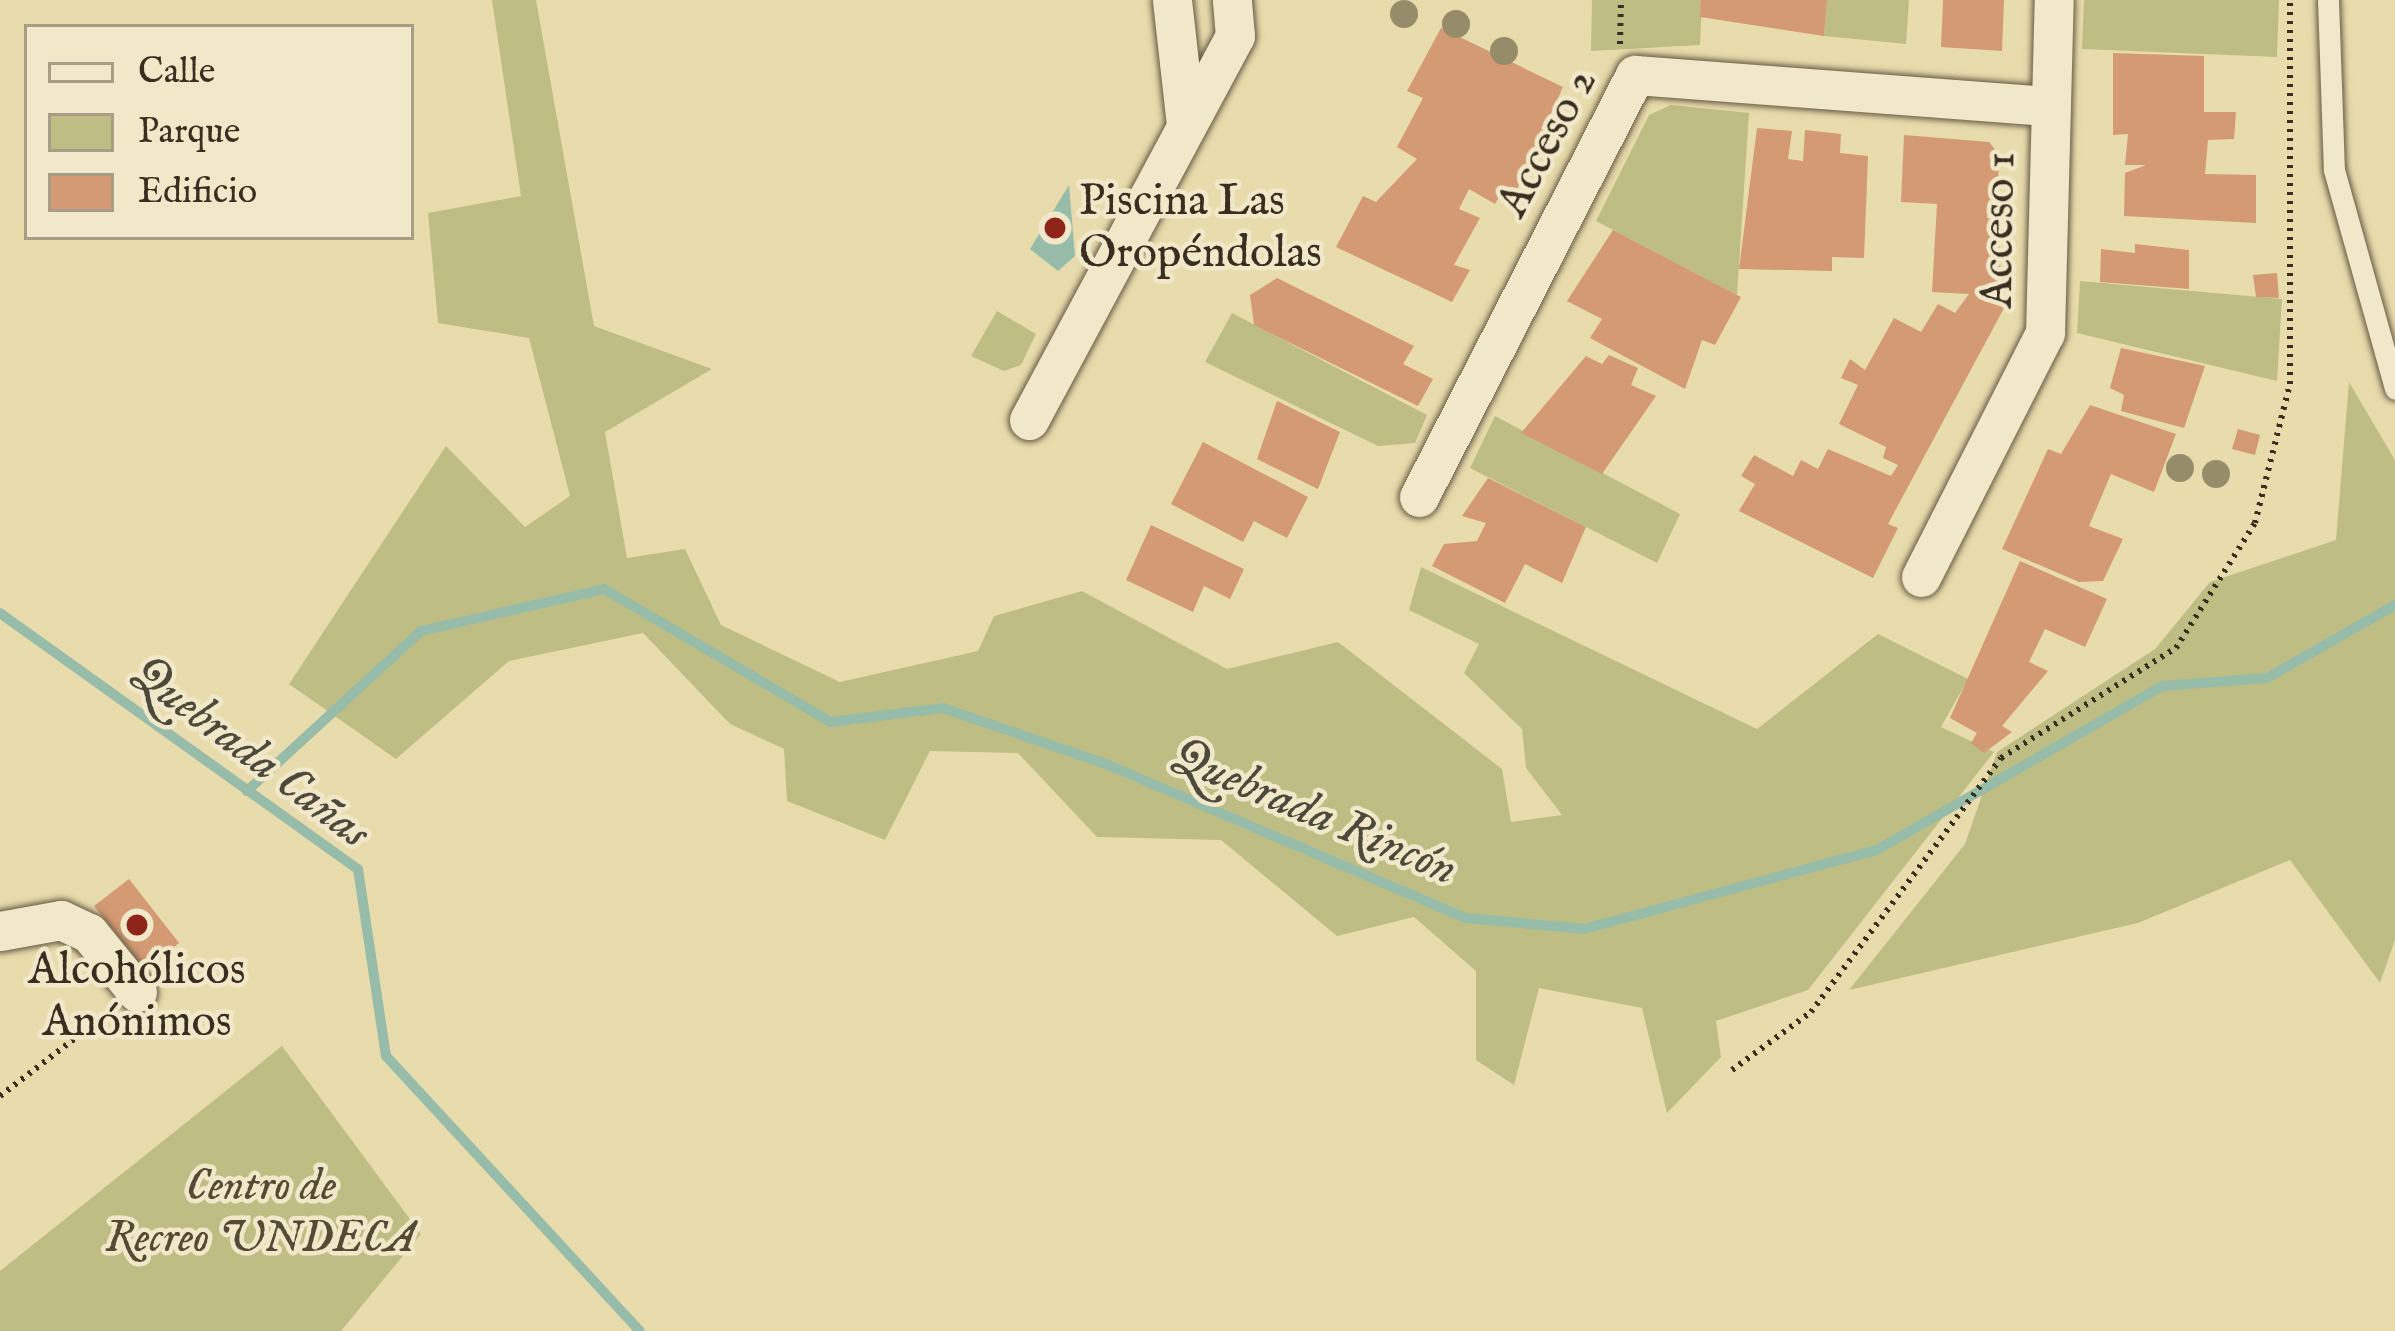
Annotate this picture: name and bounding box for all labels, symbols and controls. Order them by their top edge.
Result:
legend [24,24,414,240]
text: Calle [138,49,215,95]
street label: Acceso 2 [1486,59,1610,227]
text: Parque [138,109,240,155]
street label: Acceso 1 [1972,151,2028,309]
text: Edificio [138,169,257,215]
place label: Piscina Las Oropéndolas [1079,175,1322,281]
marker: Piscina Las Oropéndolas [1042,215,1068,241]
water label: Quebrada Cañas [119,645,381,863]
water label: Quebrada Rincón [1163,728,1465,900]
marker: Alcohólicos Anónimos [124,912,150,938]
place label: Alcohólicos Anónimos [28,944,246,1050]
park label: Centro de Recreo UNDECA [105,1160,417,1266]

